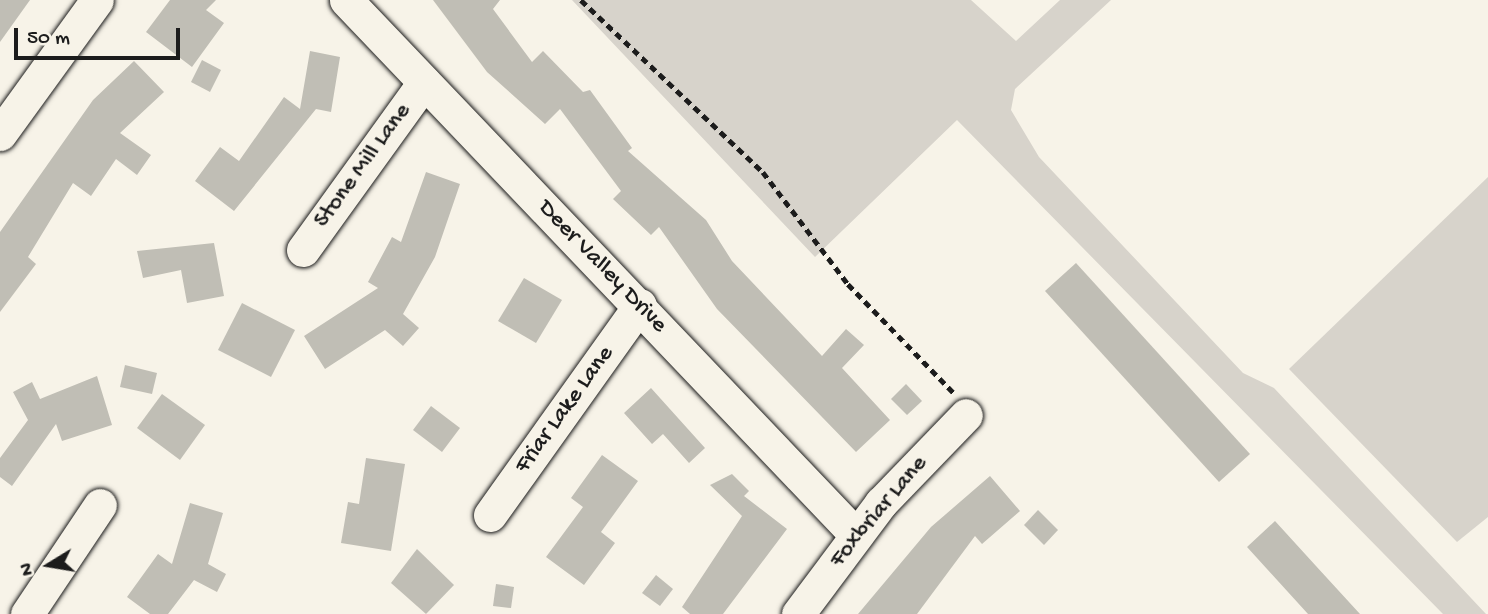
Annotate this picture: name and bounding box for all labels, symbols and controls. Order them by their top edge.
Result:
scale bar [18,14,184,58]
text: 50 m [27,27,70,52]
street label: Stone Mill Lane [308,98,418,234]
street label: Deer Valley Drive [531,194,673,340]
street label: Friar Lake Lane [509,341,621,479]
street label: Foxbriar Lane [824,450,934,574]
north arrow [14,530,84,600]
text: N [15,561,40,577]

